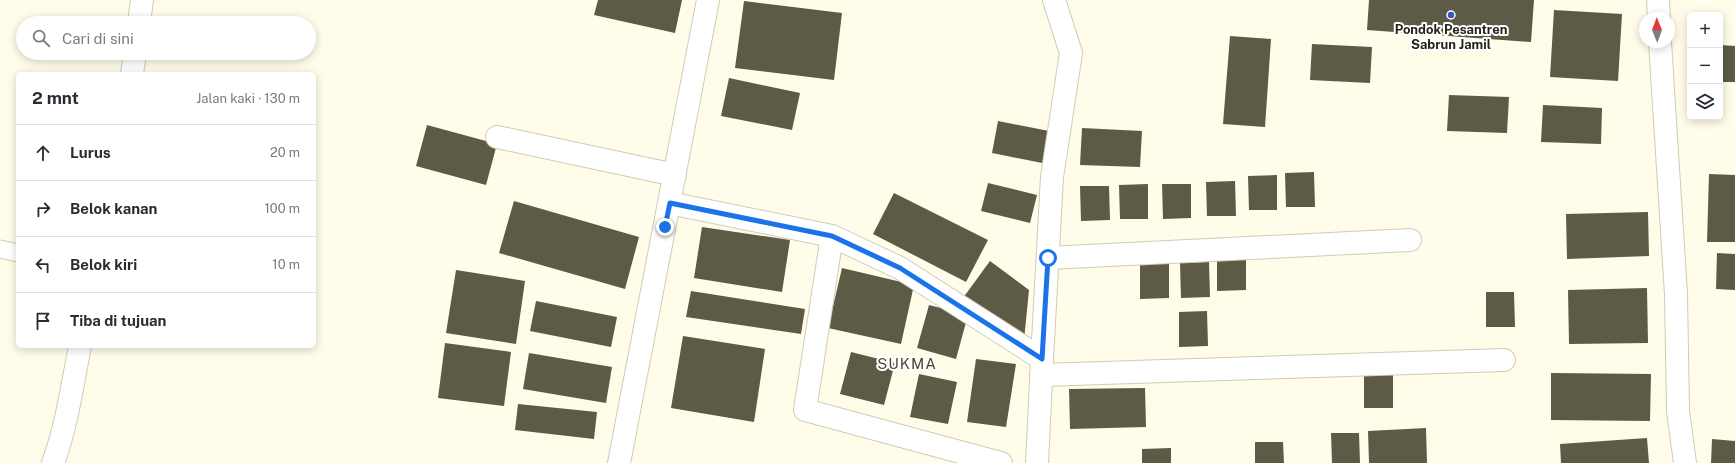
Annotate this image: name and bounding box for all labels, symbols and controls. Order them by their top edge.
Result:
marker: Pondok Pesantren Sabrun Jamil [1446,10,1456,20]
north arrow [1639,12,1675,48]
map controls [1687,12,1723,120]
button: + [1687,12,1723,48]
search box [16,16,316,60]
place label: Pondok Pesantren Sabrun Jamil [1395,22,1507,52]
icon: search [30,27,52,49]
text: Cari di sini [62,30,134,47]
button: − [1687,48,1723,84]
button: layers [1687,84,1723,120]
text: 2 mnt [32,88,79,108]
text: Jalan kaki · 130 m [196,91,300,106]
icon: ahead [32,142,54,164]
text: Lurus [70,144,111,161]
text: 20 m [270,145,300,160]
icon: right [32,198,54,220]
text: Belok kanan [70,200,157,217]
text: 100 m [264,201,300,216]
route end [656,218,674,236]
route start [1039,249,1057,267]
icon: left [32,254,54,276]
text: Belok kiri [70,256,137,273]
text: 10 m [272,257,300,272]
icon: arrive [32,310,54,332]
text: Tiba di tujuan [70,312,166,329]
district label: SUKMA [877,355,937,372]

